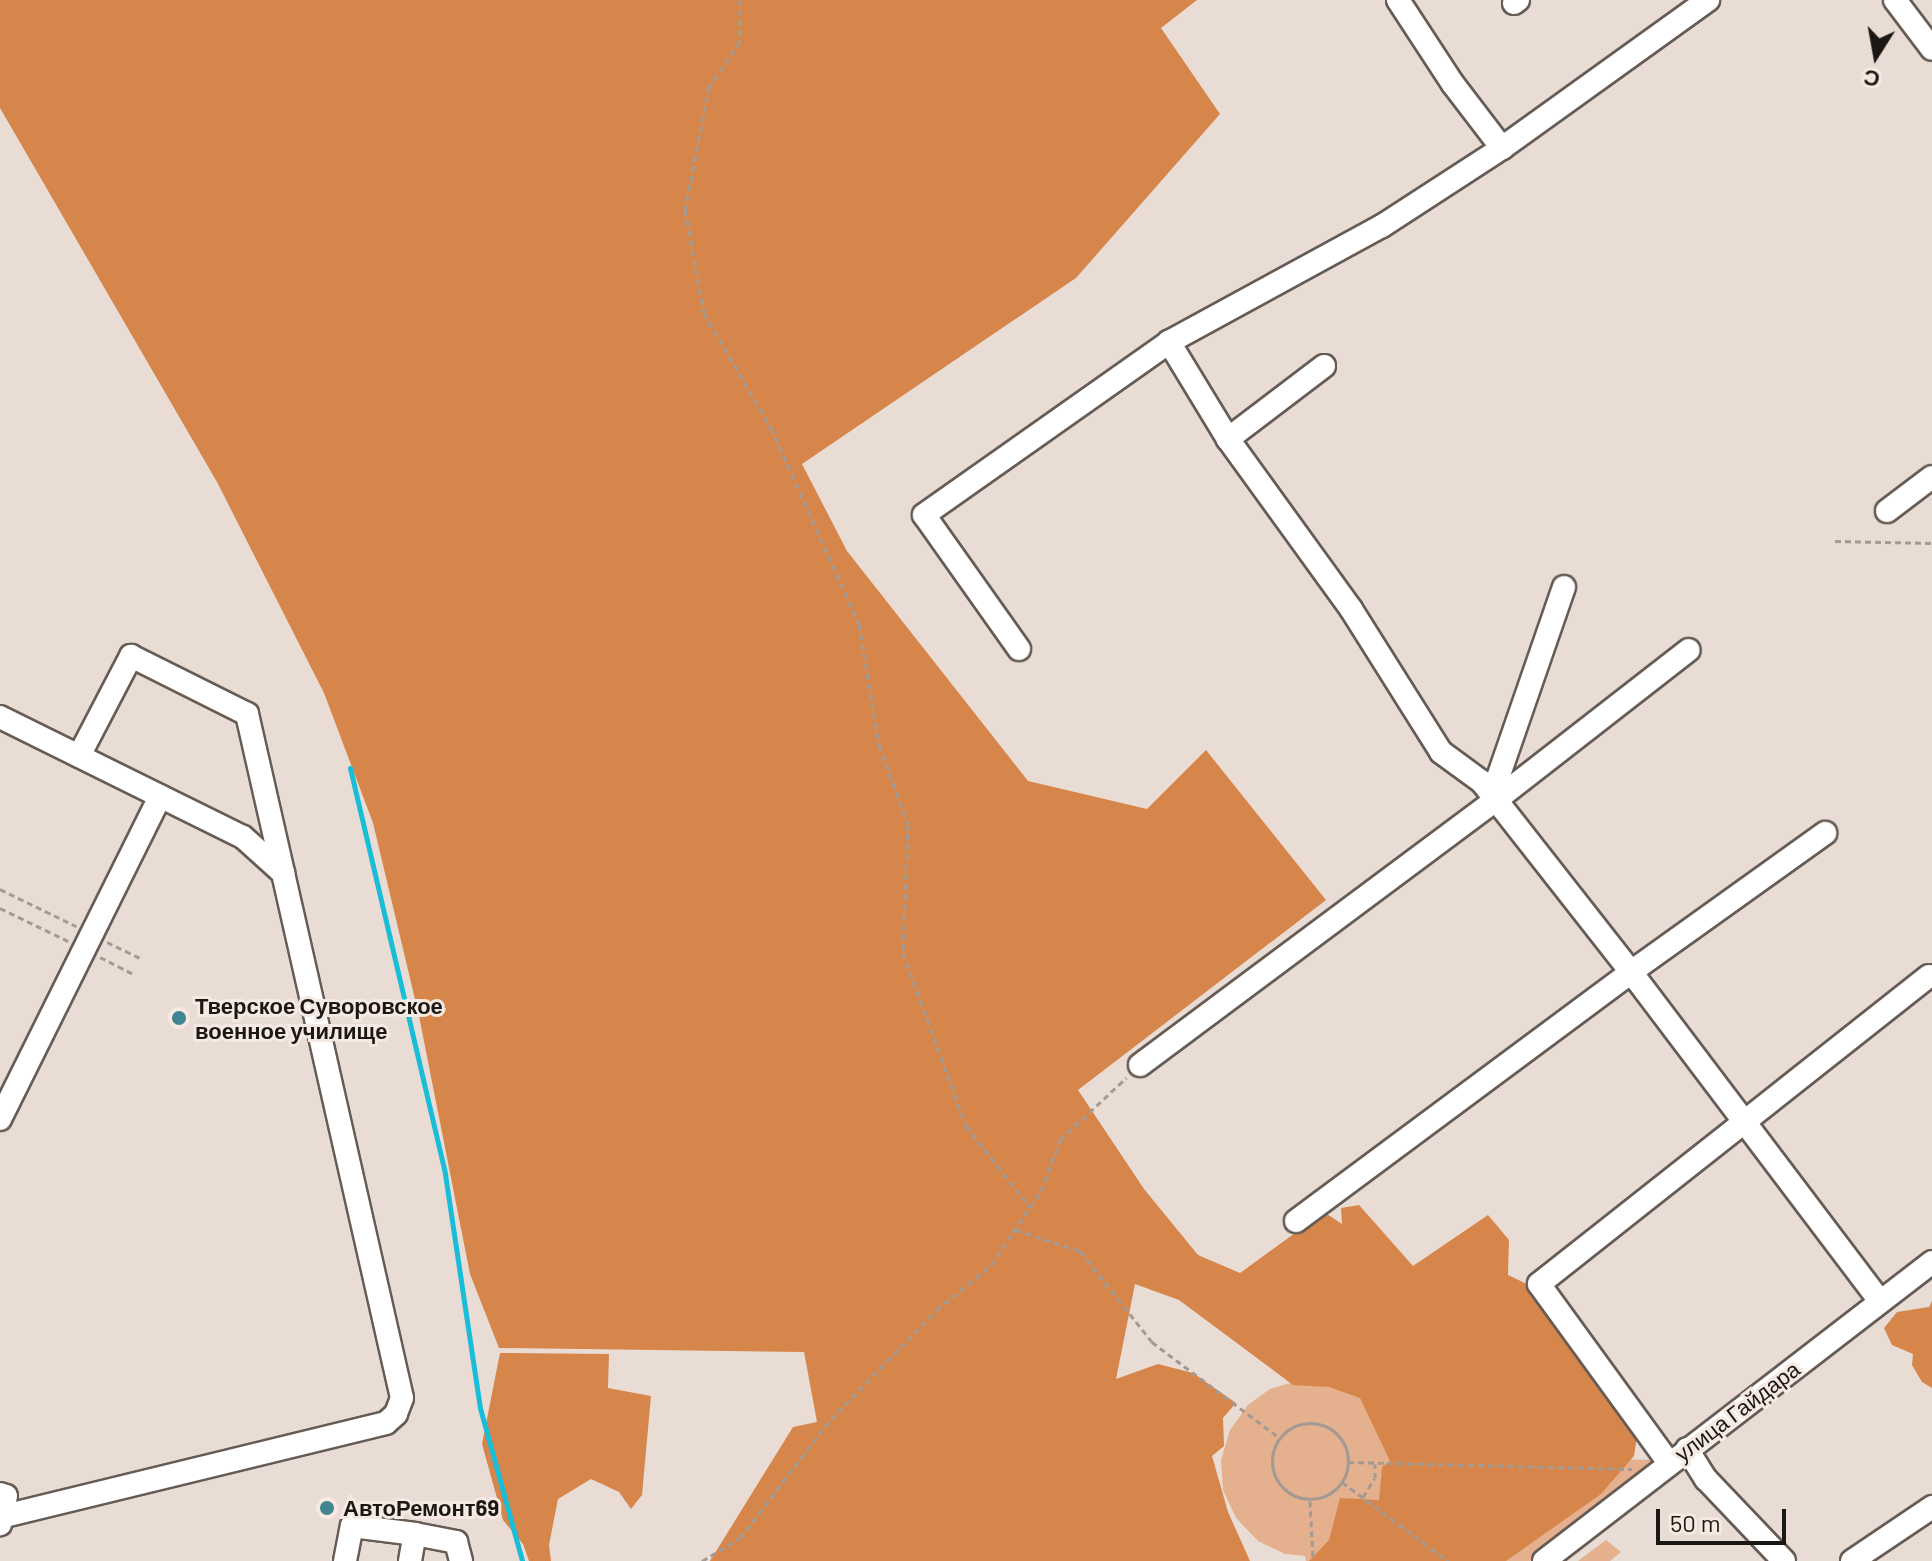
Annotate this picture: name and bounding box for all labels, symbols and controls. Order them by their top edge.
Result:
north arrow [1836,16,1916,96]
text: С [1861,65,1882,94]
place label: Тверское Суворовское военное училище [195,992,443,1044]
marker: Тверское Суворовское военное училище [170,1009,188,1027]
street label: улица Гайдара [1669,1355,1805,1467]
scale bar [1660,1493,1790,1543]
place label: АвтоРемонт69 [343,1495,499,1521]
marker: АвтоРемонт69 [318,1499,336,1517]
text: 50 m [1670,1508,1721,1537]

